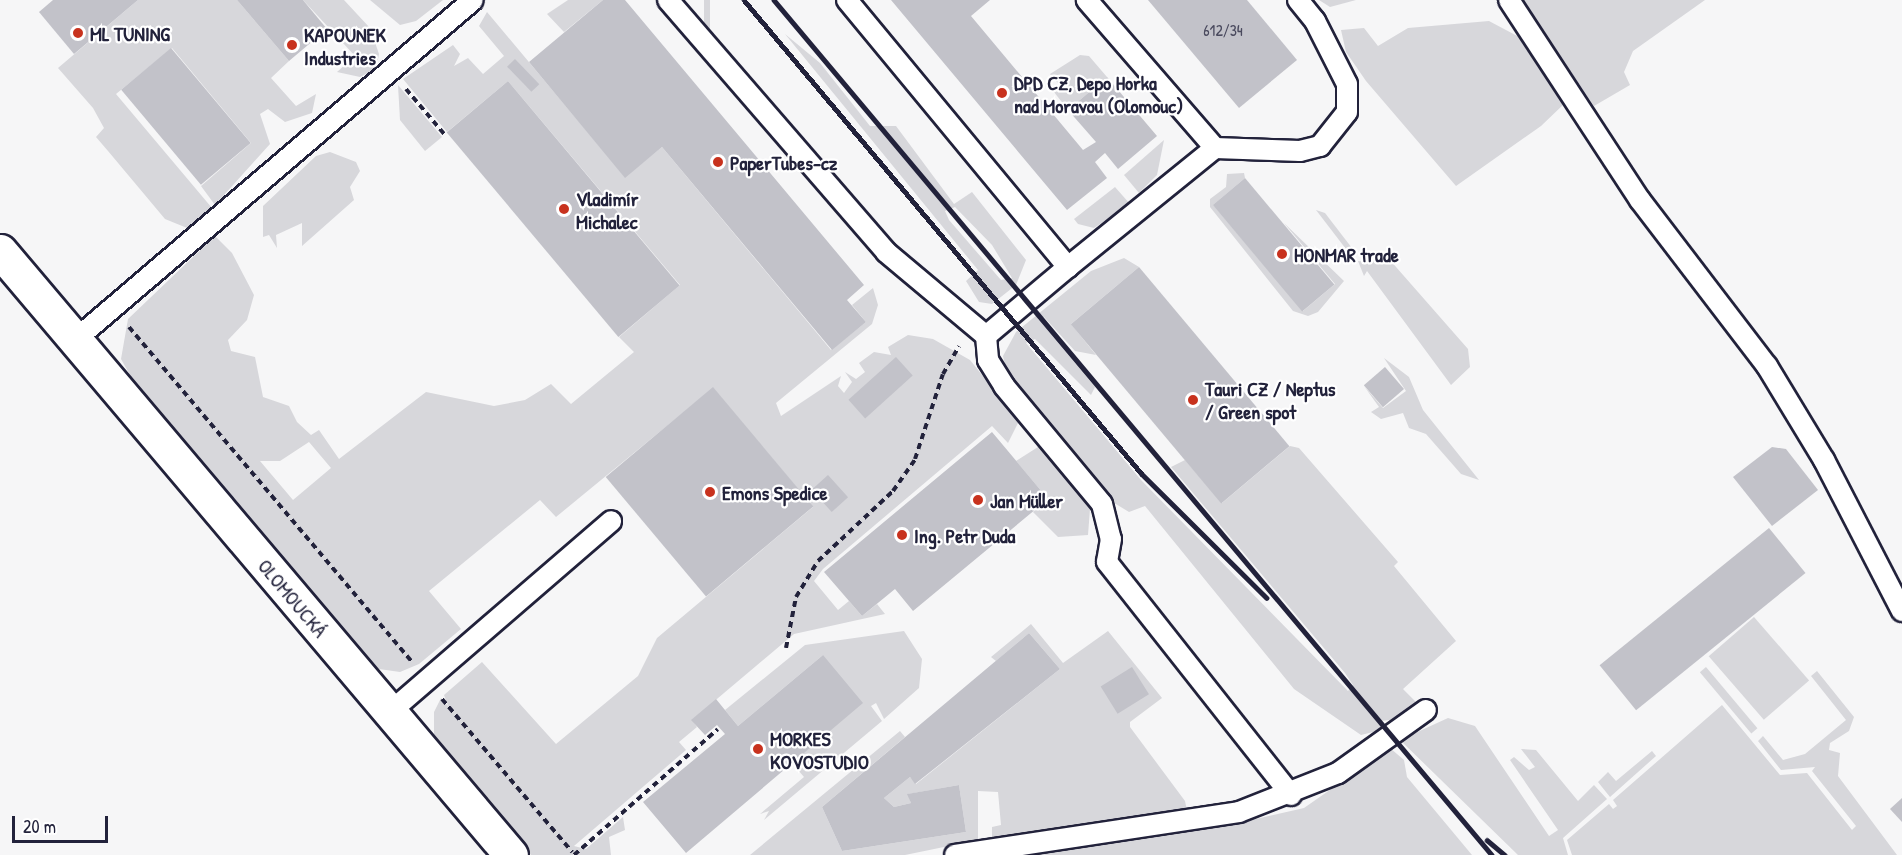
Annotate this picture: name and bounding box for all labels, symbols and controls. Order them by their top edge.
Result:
house number: 612/34 [1203,20,1243,40]
place label: ML TUNING [90,21,170,45]
place label: KAPOUNEK Industries [304,22,386,69]
marker: ML TUNING [71,26,85,40]
marker: KAPOUNEK Industries [285,38,299,52]
place label: DPD CZ, Depo Horka nad Moravou (Olomouc) [1014,70,1183,117]
marker: DPD CZ, Depo Horka nad Moravou (Olomouc) [995,86,1009,100]
place label: PaperTubes-cz [730,150,837,174]
marker: PaperTubes-cz [711,155,725,169]
place label: Vladimír Michalec [576,186,638,233]
marker: Vladimír Michalec [557,202,571,216]
place label: HONMAR trade [1294,242,1399,266]
marker: HONMAR trade [1275,247,1289,261]
place label: Tauri CZ / Neptus / Green spot [1205,376,1335,423]
marker: Tauri CZ / Neptus / Green spot [1186,393,1200,407]
place label: Emons Spedice [722,480,828,504]
marker: Emons Spedice [703,485,717,499]
place label: Jan Müller [990,488,1063,512]
marker: Jan Müller [971,493,985,507]
place label: Ing. Petr Duda [914,523,1015,547]
marker: Ing. Petr Duda [895,528,909,542]
street label: OLOMOUCKÁ [253,554,333,642]
place label: MORKES KOVOSTUDIO [770,726,869,773]
marker: MORKES KOVOSTUDIO [751,742,765,756]
scale bar [15,804,111,842]
text: 20 m [23,814,56,839]

